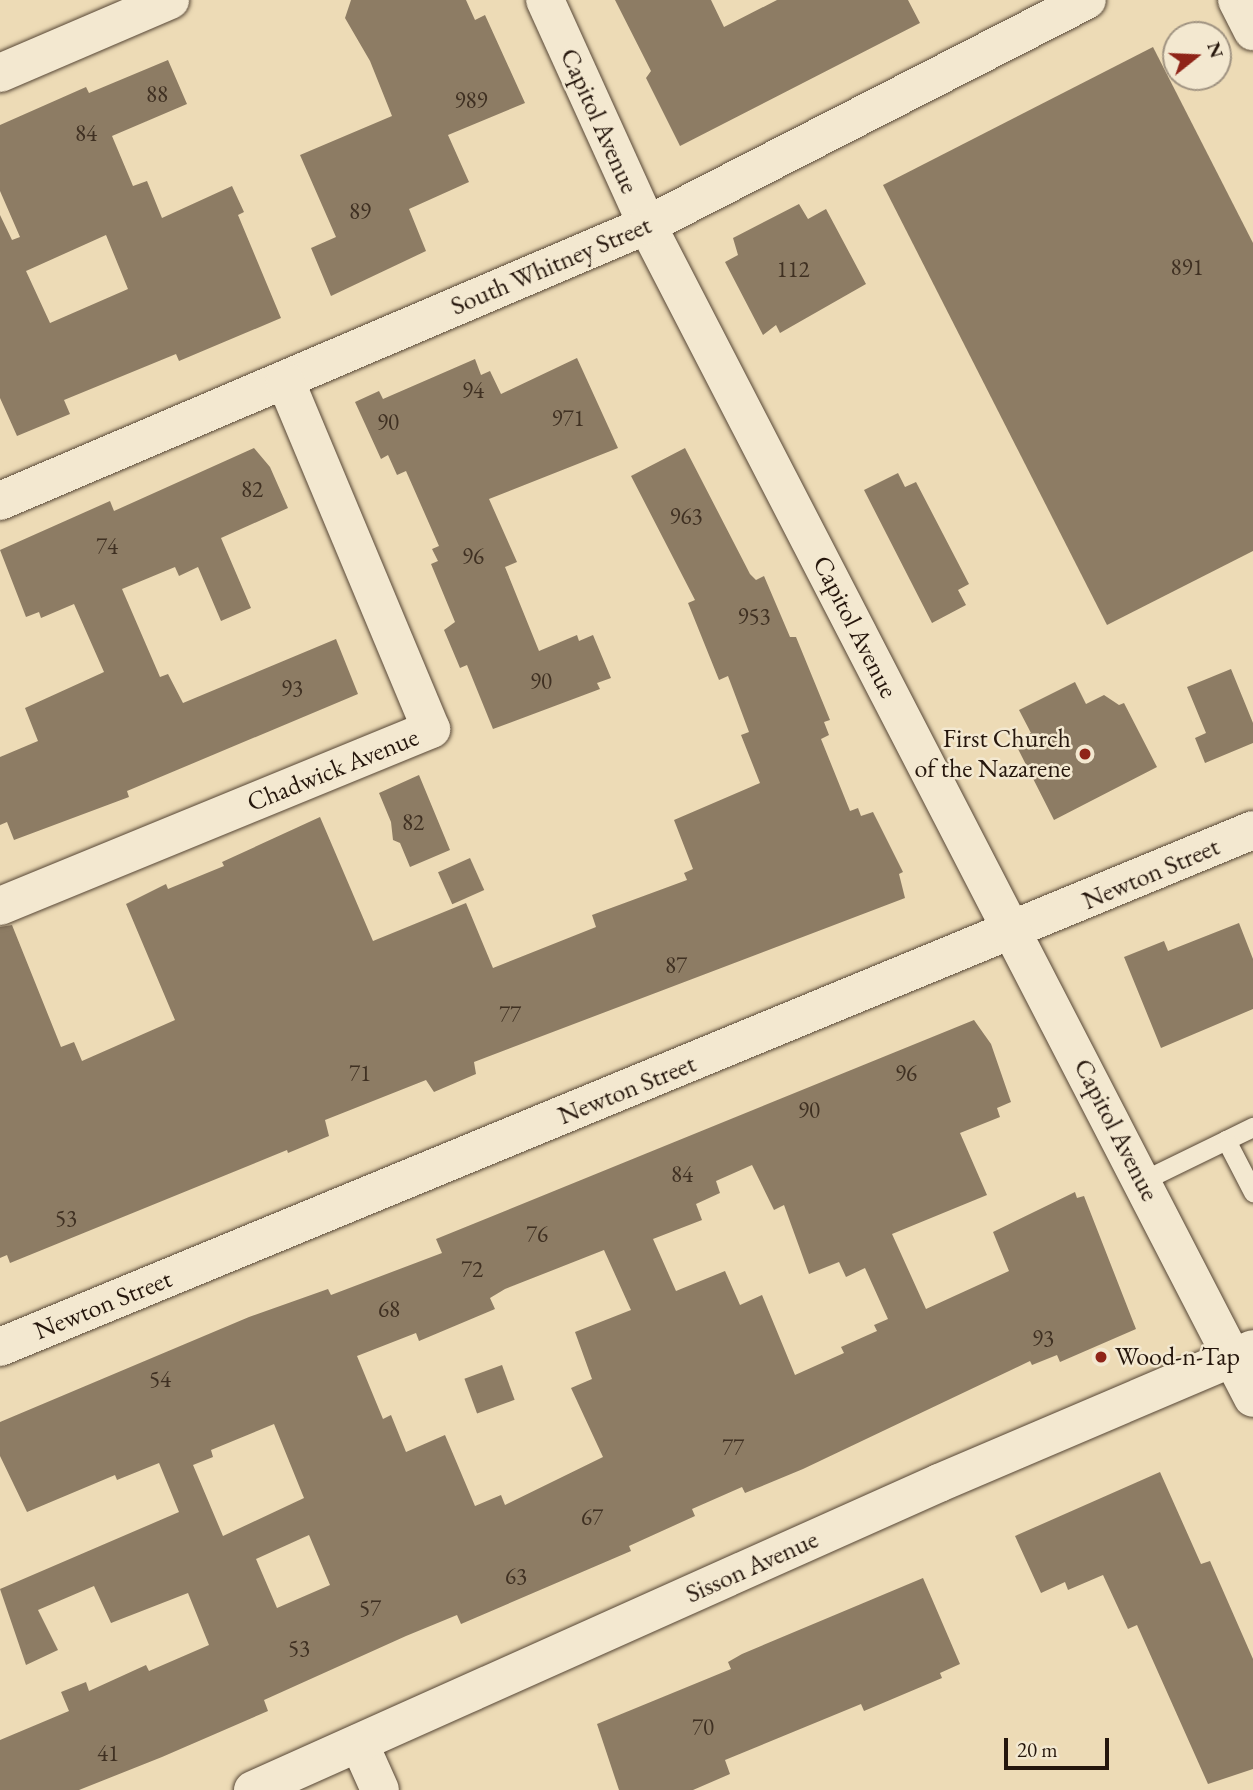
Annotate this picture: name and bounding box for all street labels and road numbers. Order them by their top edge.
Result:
street label: Capitol Avenue [553,44,645,198]
street label: South Whitney Street [446,210,656,322]
street label: Capitol Avenue [806,551,904,703]
street label: Chadwick Avenue [243,721,423,819]
street label: Newton Street [1078,831,1224,917]
street label: Newton Street [554,1048,700,1132]
street label: Capitol Avenue [1067,1054,1165,1206]
street label: Newton Street [30,1263,176,1347]
street label: Sisson Avenue [681,1524,823,1610]

